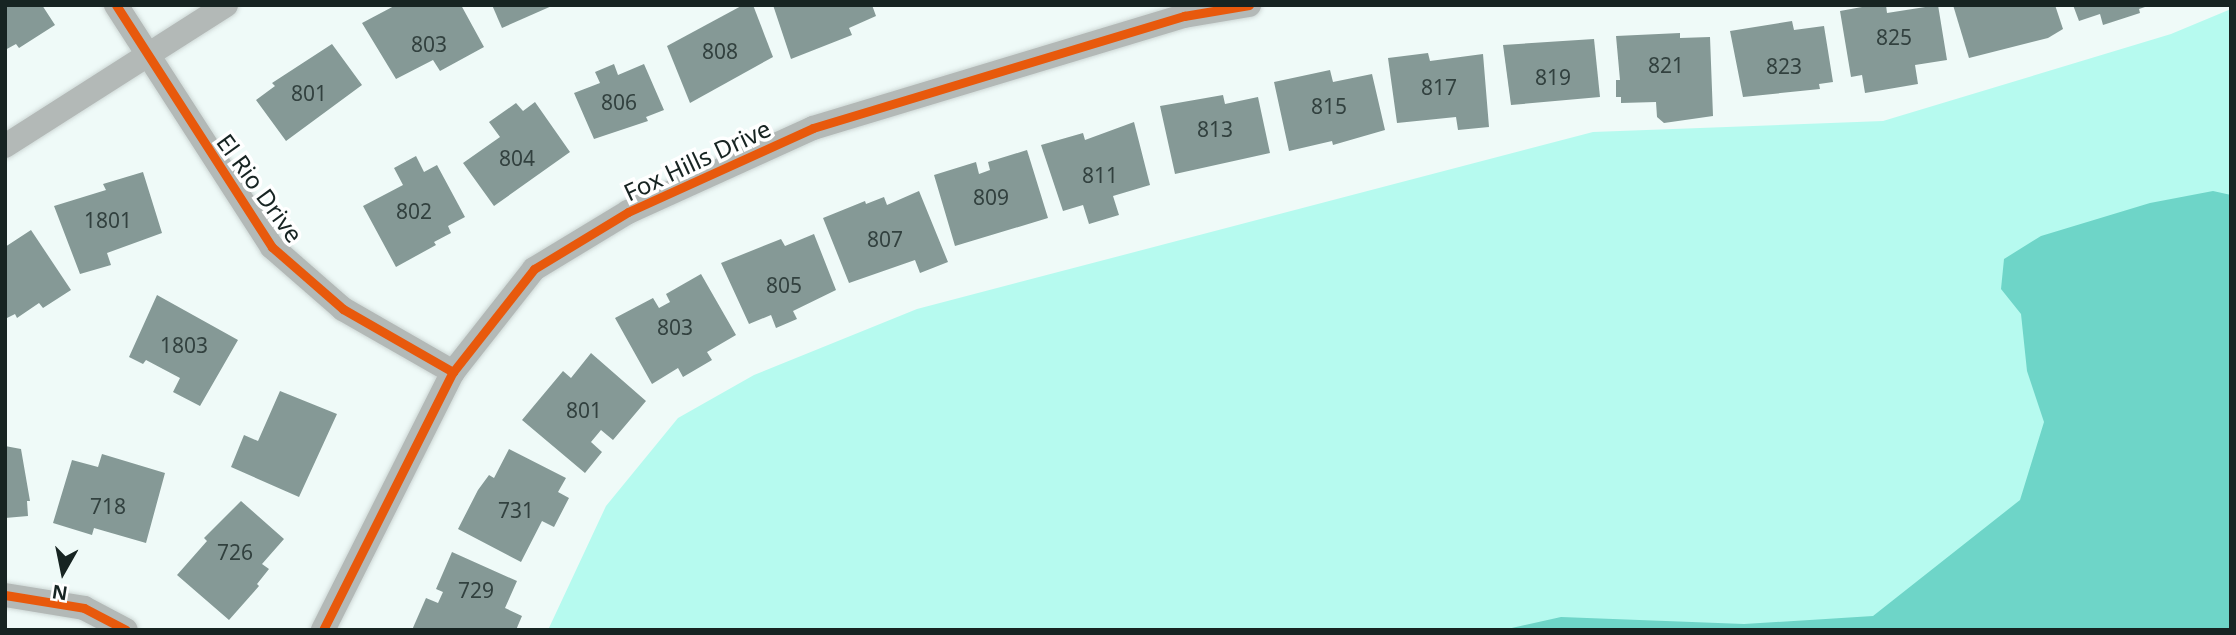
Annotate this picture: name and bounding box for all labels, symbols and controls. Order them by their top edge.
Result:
house number: 825 [1876,24,1912,50]
house number: 803 [411,31,447,57]
house number: 808 [702,38,738,64]
house number: 821 [1648,52,1684,78]
house number: 823 [1766,53,1802,79]
house number: 819 [1535,64,1571,90]
house number: 817 [1421,74,1457,100]
house number: 801 [291,80,327,106]
house number: 806 [601,89,637,115]
house number: 815 [1311,93,1347,119]
street label: Fox Hills Drive [619,113,775,207]
house number: 813 [1197,116,1233,142]
street label: El Rio Drive [211,128,309,248]
house number: 804 [499,145,535,171]
house number: 811 [1082,162,1118,188]
house number: 809 [973,184,1009,210]
house number: 802 [396,198,432,224]
house number: 1801 [84,207,132,233]
house number: 807 [867,226,903,252]
house number: 805 [766,272,802,298]
house number: 803 [657,314,693,340]
house number: 1803 [160,332,208,358]
house number: 801 [566,397,602,423]
house number: 718 [90,493,126,519]
house number: 731 [498,497,534,523]
north arrow [28,537,98,607]
house number: 726 [217,539,253,565]
house number: 729 [458,577,494,603]
text: N [50,579,69,607]

